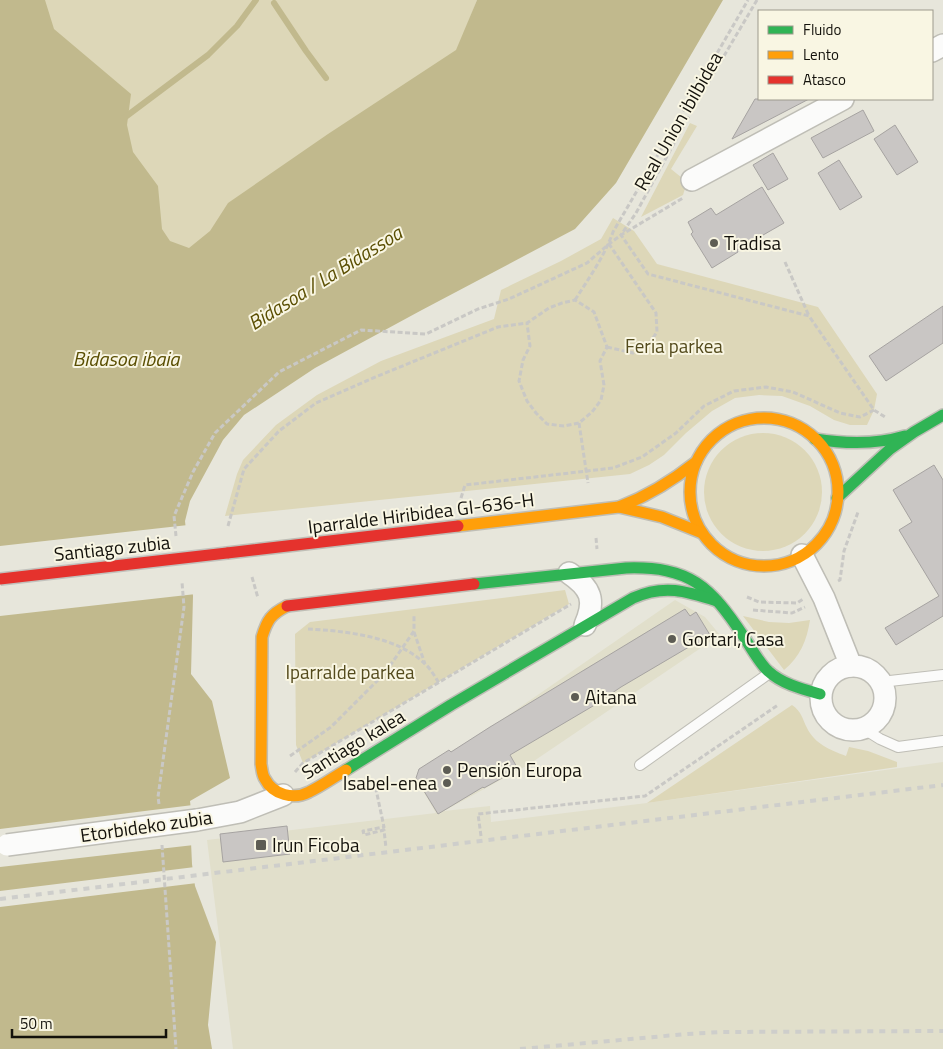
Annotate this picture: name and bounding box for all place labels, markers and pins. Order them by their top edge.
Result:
place label: Tradisa [724,228,782,257]
marker: Tradisa [708,237,720,249]
place label: Gortari, Casa [682,624,784,653]
marker: Gortari, Casa [666,633,678,645]
place label: Aitana [585,682,637,711]
marker: Aitana [569,691,581,703]
place label: Pensión Europa [457,755,582,784]
marker: Pensión Europa [441,764,453,776]
place label: Isabel-enea [343,768,437,797]
marker: Isabel-enea [441,777,453,789]
place label: Irun Ficoba [272,830,360,859]
marker: Irun Ficoba [254,838,268,852]

